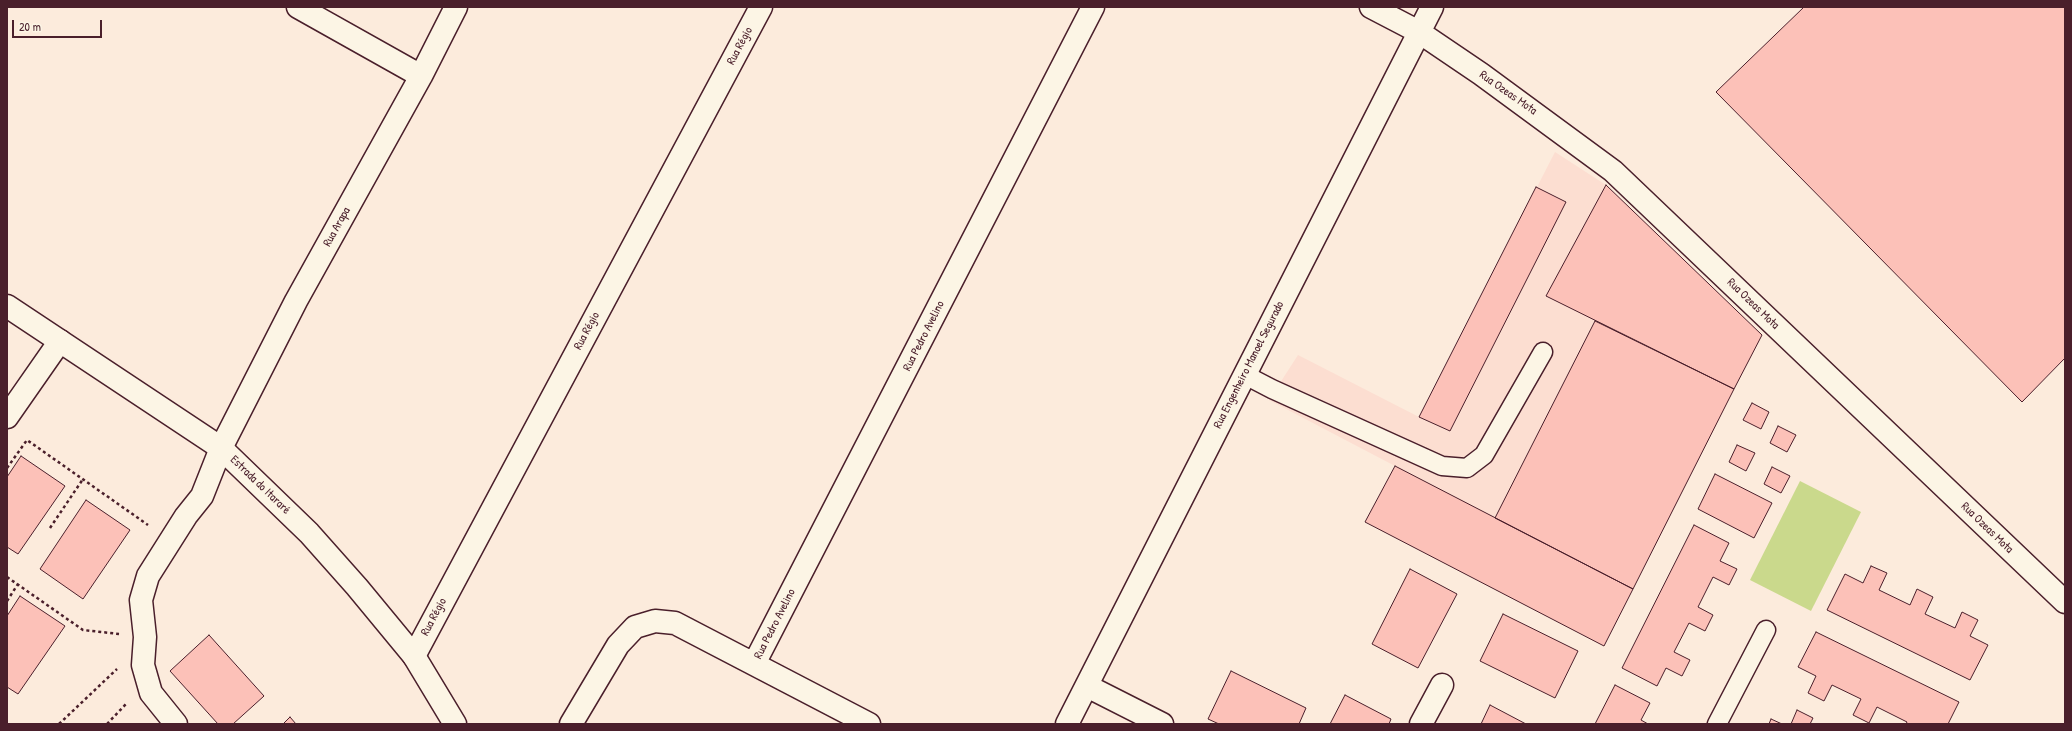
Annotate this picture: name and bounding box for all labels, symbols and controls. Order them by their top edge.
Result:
scale bar [14,12,104,38]
text: 20 m [19,18,41,35]
street label: Rua Régio [724,25,756,67]
street label: Rua Ozeas Mota [1476,68,1540,118]
street label: Rua Arapa [320,205,354,249]
street label: Rua Ozeas Mota [1724,275,1782,333]
street label: Rua Pedro Avelino [900,299,948,373]
street label: Rua Engenheiro Manoel Segurado [1211,299,1287,431]
street label: Rua Régio [571,310,603,352]
street label: Estrada do Itararé [227,453,293,517]
street label: Rua Ozeas Mota [1958,499,2016,557]
street label: Rua Pedro Avelino [751,587,799,661]
street label: Rua Régio [418,596,450,638]

